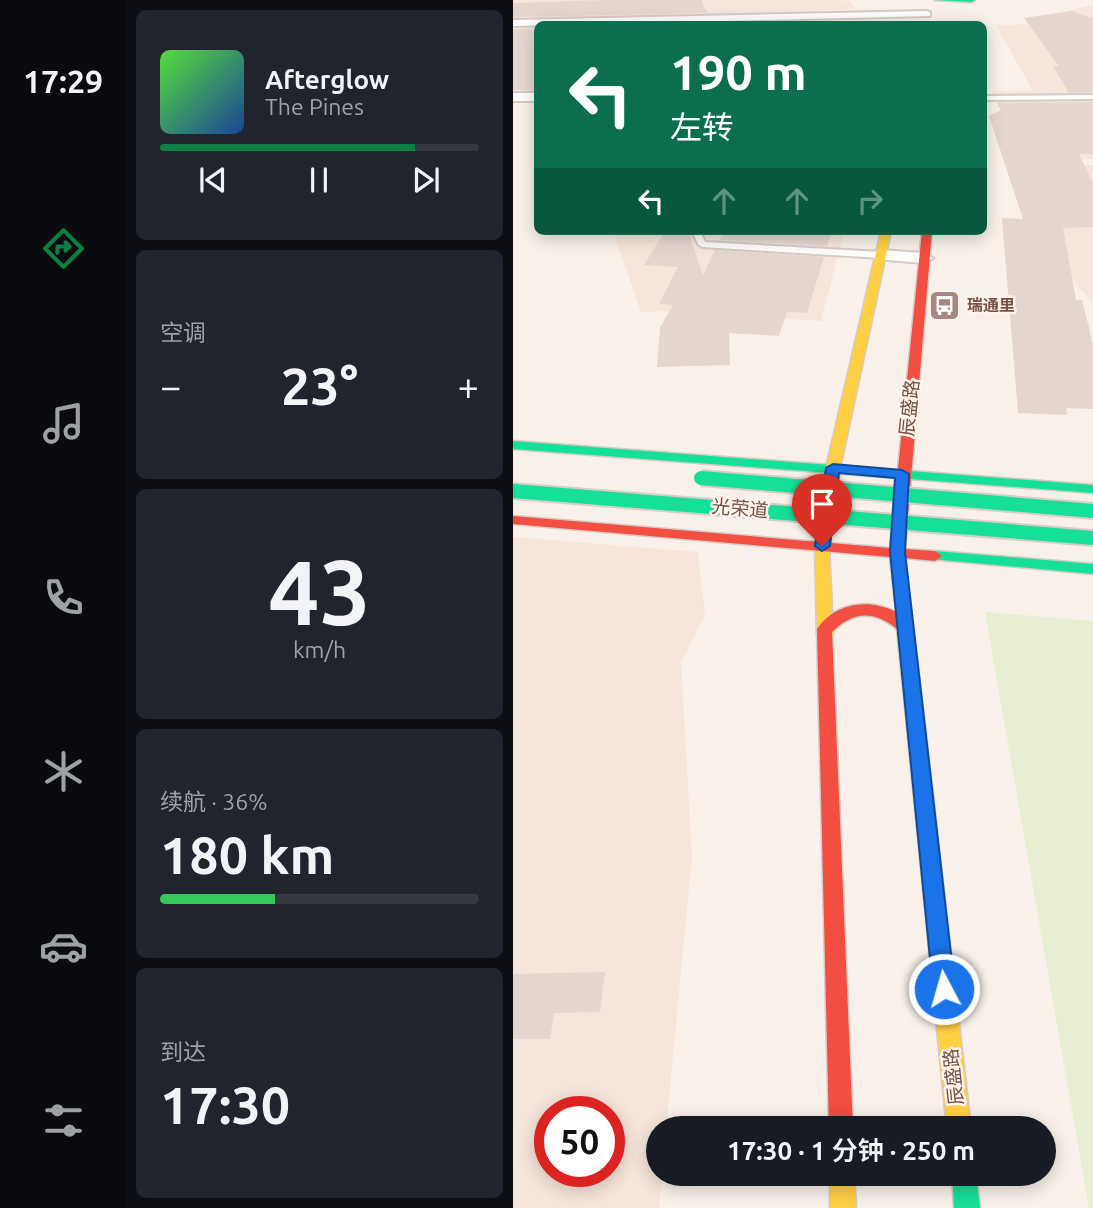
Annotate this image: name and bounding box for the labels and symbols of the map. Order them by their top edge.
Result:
bus stop icon: 瑞通里 [927,288,961,322]
place label: 瑞通里 [967,296,1015,314]
street label: 辰盛路 [895,378,923,438]
pin [792,474,852,546]
street label: 光荣道 [711,495,769,521]
position arrow [907,952,981,1026]
street label: 辰盛路 [939,1047,967,1107]
speed limit sign: 50 [534,1096,625,1187]

